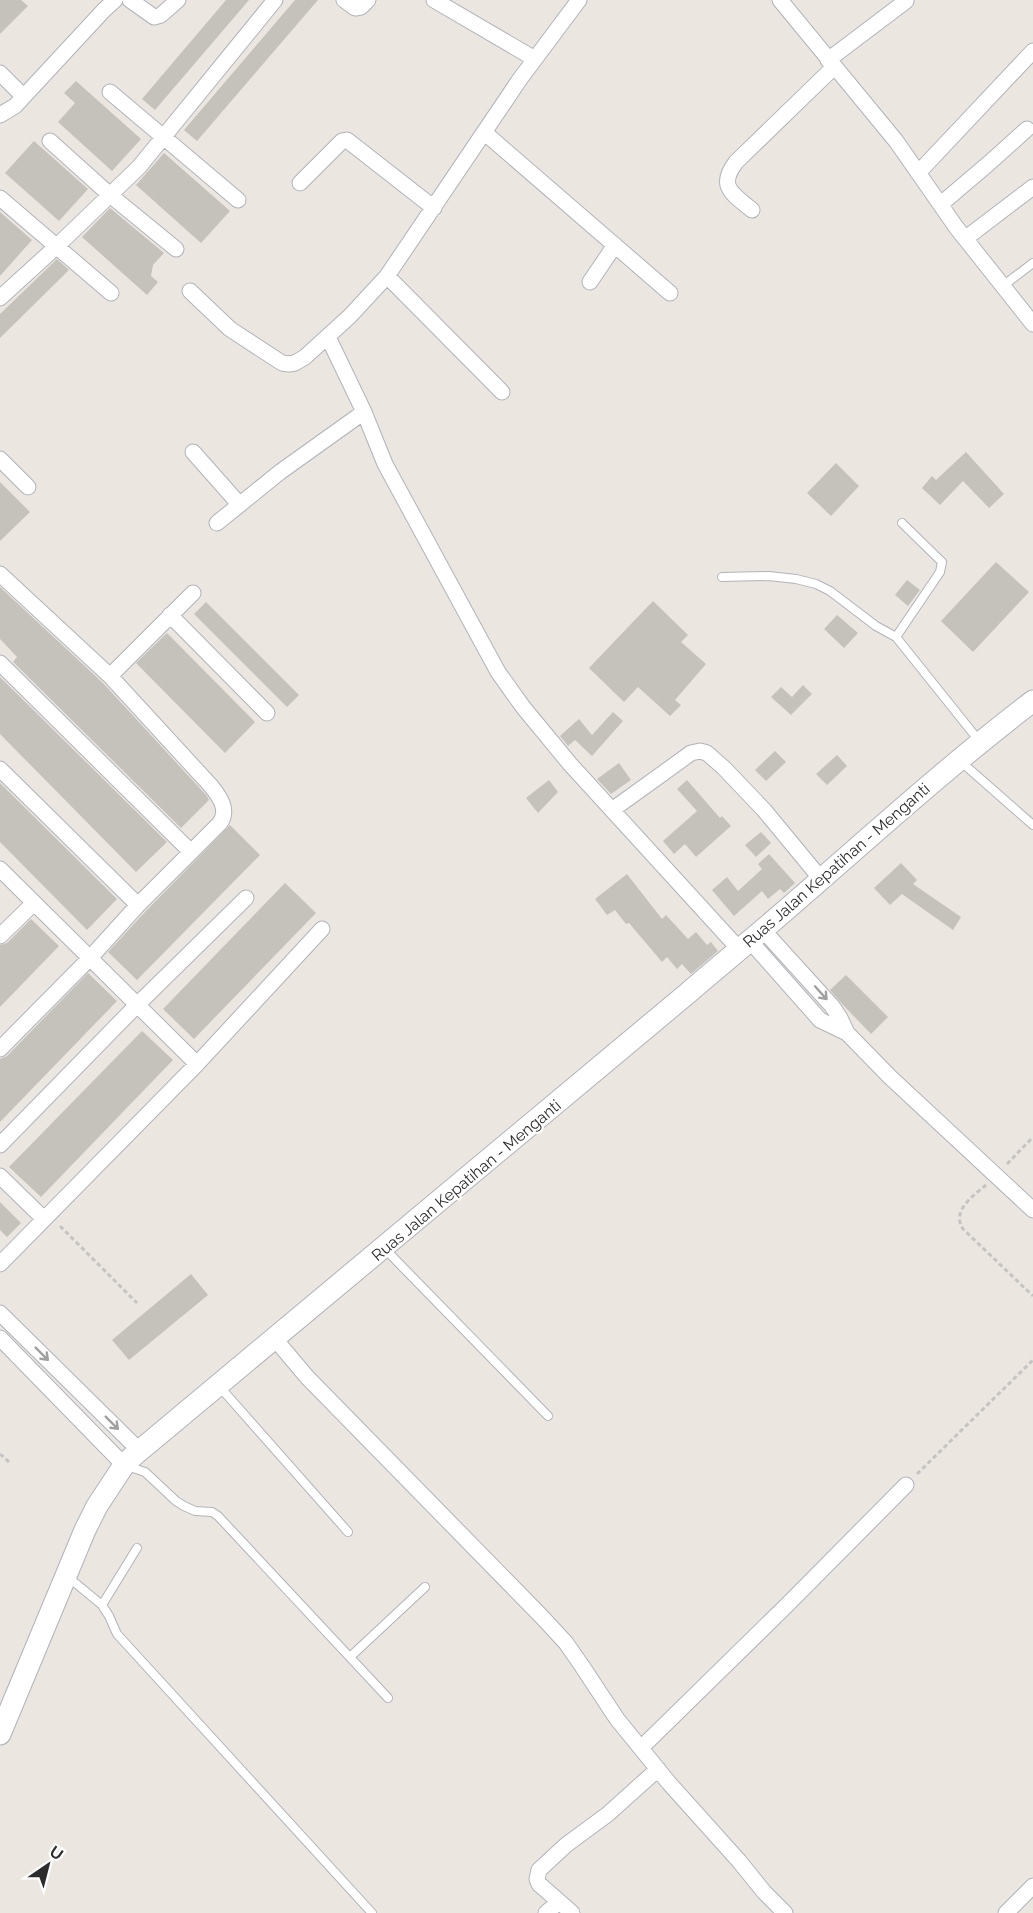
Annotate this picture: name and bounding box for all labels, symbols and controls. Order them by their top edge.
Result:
street label: Ruas Jalan Kepatihan - Menganti [739,779,933,952]
one-way arrow [814,986,828,1001]
street label: Ruas Jalan Kepatihan - Menganti [368,1096,565,1265]
one-way arrow [34,1347,49,1362]
one-way arrow [104,1416,119,1431]
north arrow [18,1835,78,1895]
text: U [46,1842,67,1864]

